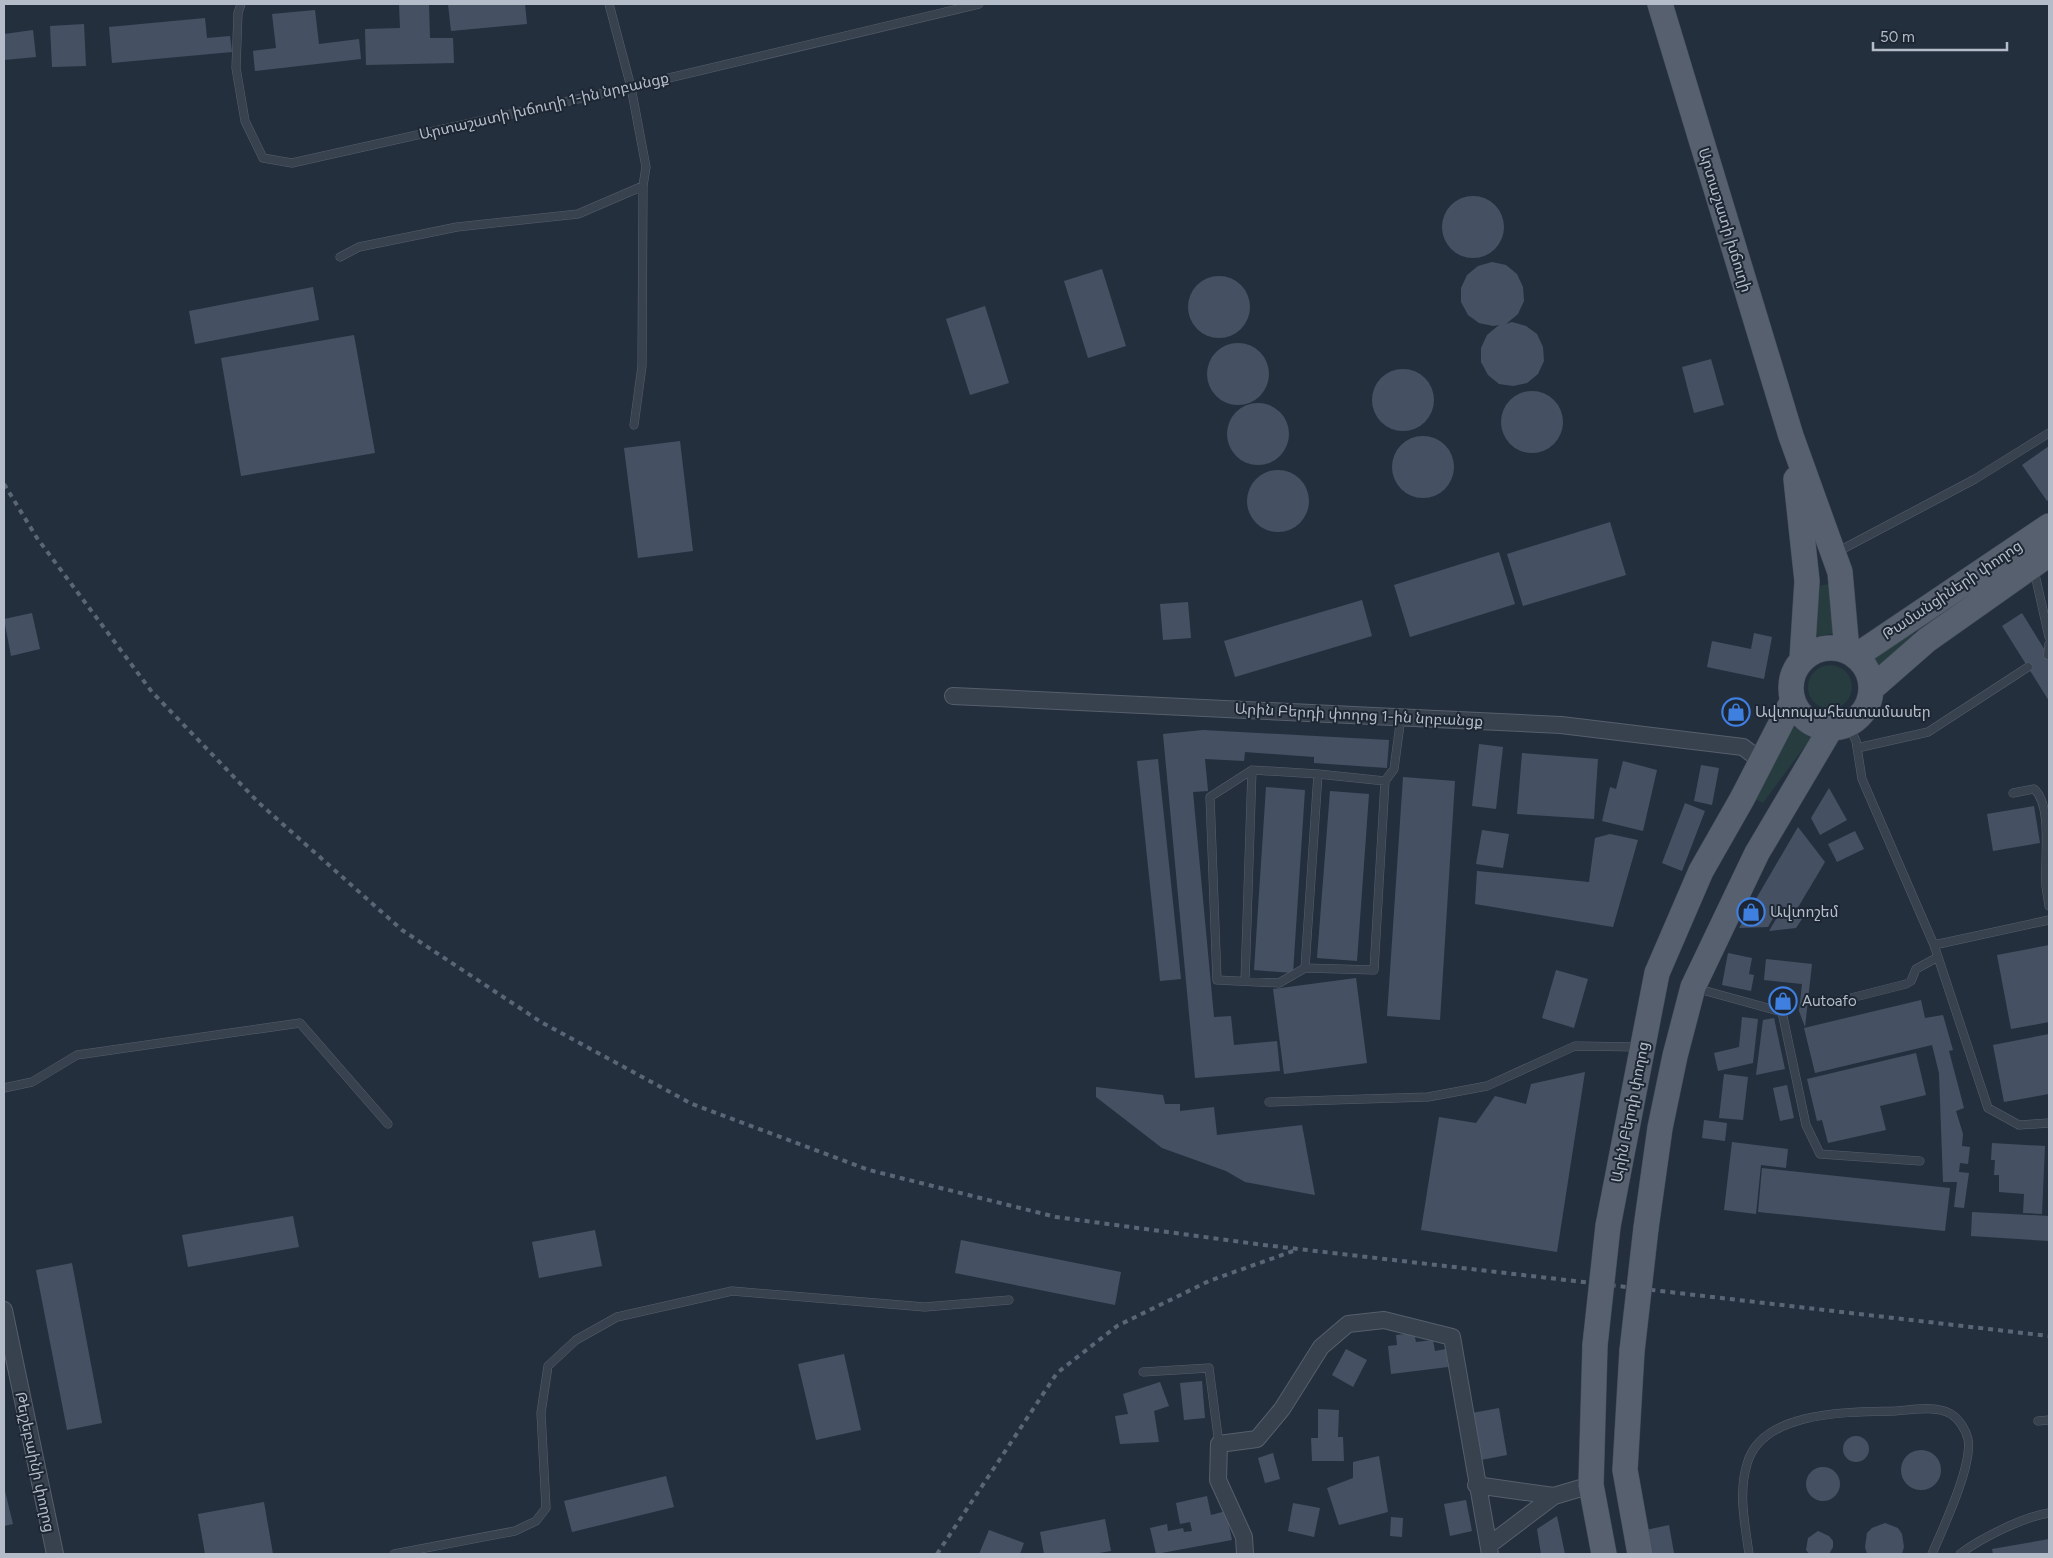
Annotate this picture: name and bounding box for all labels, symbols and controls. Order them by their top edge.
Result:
scale bar [1873,20,2007,52]
text: 50 m [1880,28,1915,46]
street label: Արտաշատի խճուղի 1-ին նրբանցք [417,68,671,144]
street label: Արտաշատի խճուղի [1694,146,1756,294]
street label: Թամանցիների փողոց [1879,536,2025,644]
shop icon: Ավտոպահեստամասեր [1721,697,1751,727]
street label: Արին Բերդի փողոց 1-ին նրբանցք [1234,700,1484,730]
place label: Ավտոպահեստամասեր [1755,703,1931,721]
shop icon: Ավտոշեմ [1736,897,1766,927]
place label: Ավտոշեմ [1770,903,1839,921]
shop icon: Autoafo [1768,986,1798,1016]
place label: Autoafo [1802,992,1857,1010]
street label: Արին Բերդի փողոց [1608,1040,1652,1184]
street label: Թեյշեբաինի փողոց [11,1390,59,1534]

